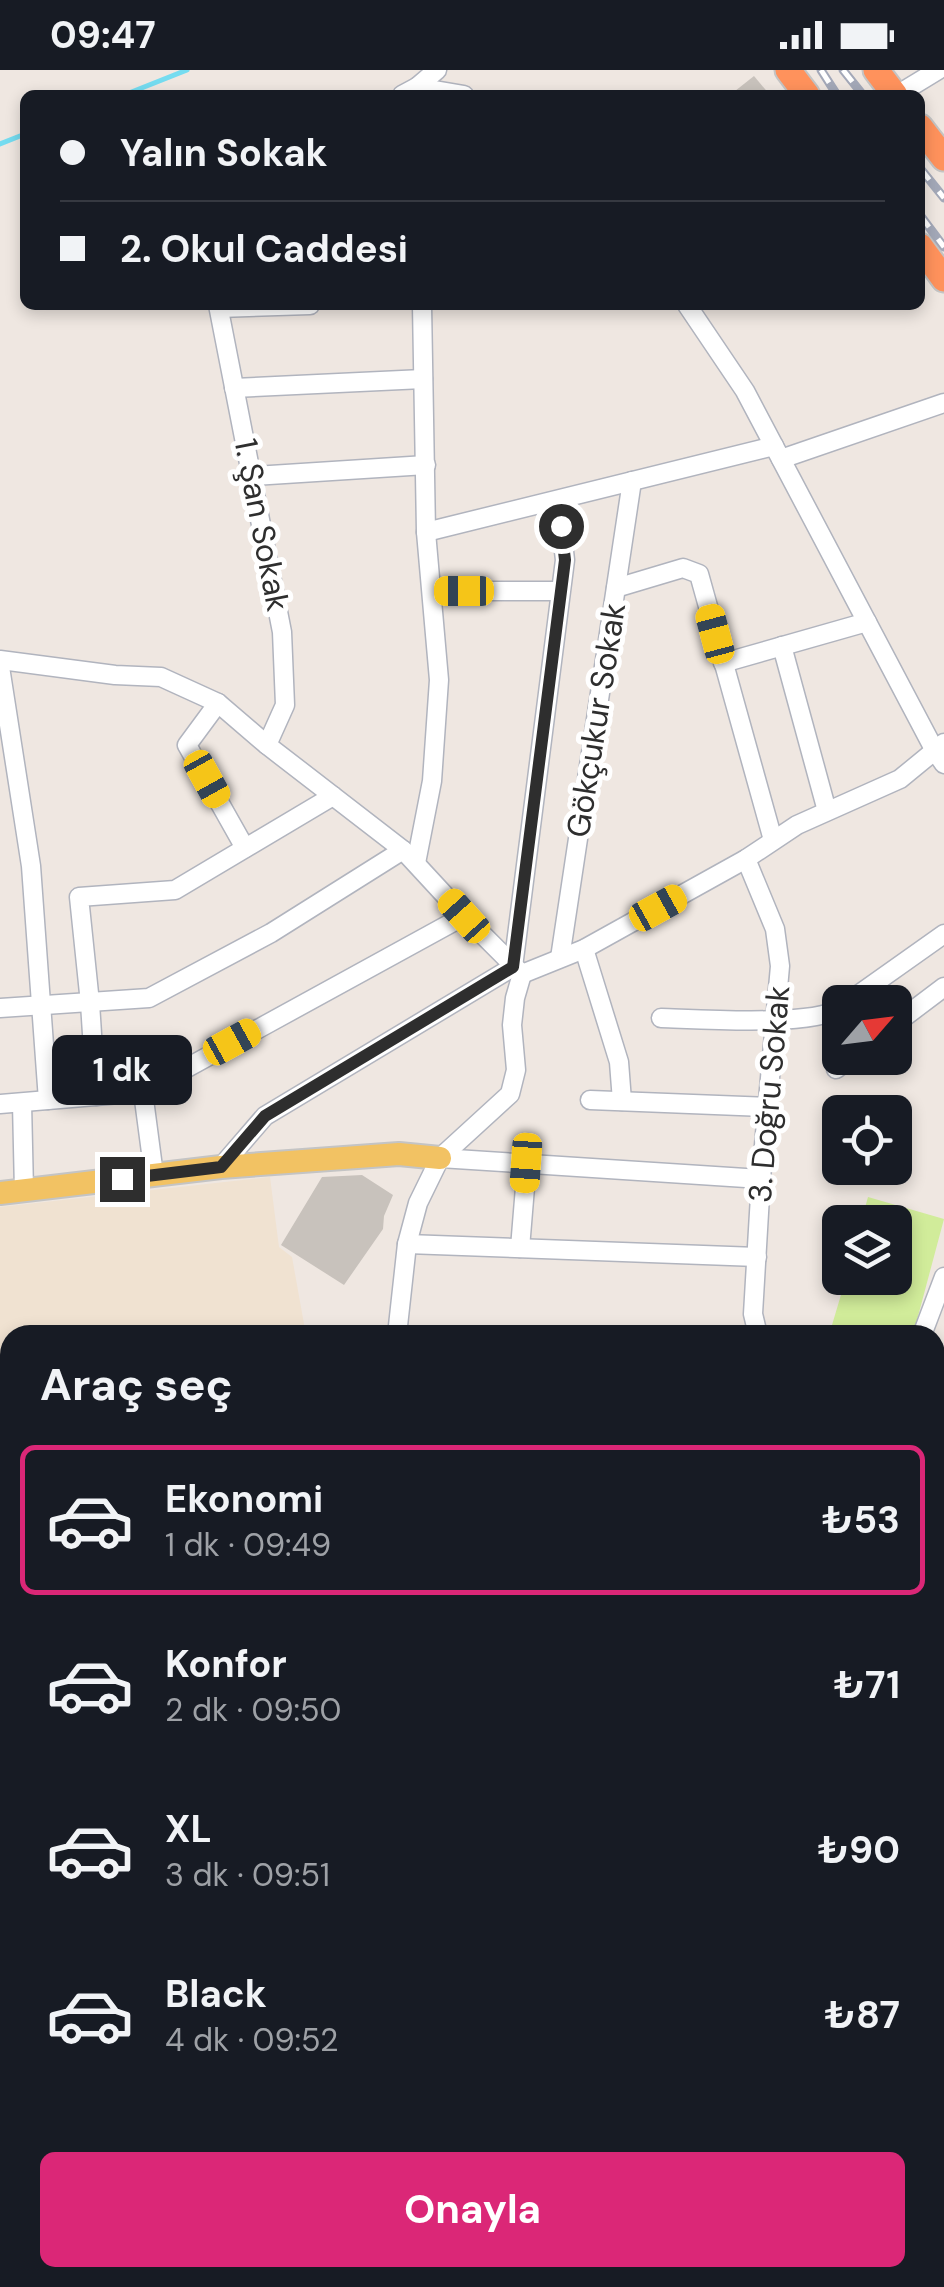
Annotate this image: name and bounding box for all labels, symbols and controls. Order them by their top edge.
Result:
text: 09:47 [50,10,156,60]
text: Yalın Sokak [120,128,328,178]
text: 2. Okul Caddesi [120,224,408,274]
street label: 1. Şan Sokak [225,435,299,615]
route start [539,504,584,549]
car [434,576,494,606]
street label: Gökçukur Sokak [557,600,635,840]
car [693,601,737,667]
car [179,745,235,813]
car [624,880,692,936]
car [433,884,495,948]
street label: 3. Doğru Sokak [739,984,799,1204]
north arrow [822,985,912,1075]
map controls [822,985,912,1295]
car [198,1014,266,1070]
callout: 1 dk [52,1034,192,1104]
text: 1 dk [93,1049,151,1091]
button: locate [822,1095,912,1185]
car [509,1132,543,1194]
route end [100,1157,145,1202]
button: layers [822,1205,912,1295]
text: Araç seç [40,1355,233,1414]
text: Ekonomi [165,1474,323,1524]
icon: car [45,1475,135,1565]
text: ₺53 [822,1495,900,1545]
text: 1 dk · 09:49 [165,1524,331,1566]
text: Konfor [165,1639,287,1689]
icon: car [45,1640,135,1730]
text: ₺71 [834,1660,900,1710]
text: 2 dk · 09:50 [165,1689,341,1731]
text: XL [165,1804,212,1854]
icon: car [45,1805,135,1895]
text: ₺90 [818,1825,900,1875]
text: 3 dk · 09:51 [165,1854,330,1896]
text: Black [165,1969,267,2019]
icon: car [45,1970,135,2060]
text: ₺87 [825,1990,900,2040]
text: 4 dk · 09:52 [165,2019,338,2061]
button: Onayla [40,2152,905,2267]

